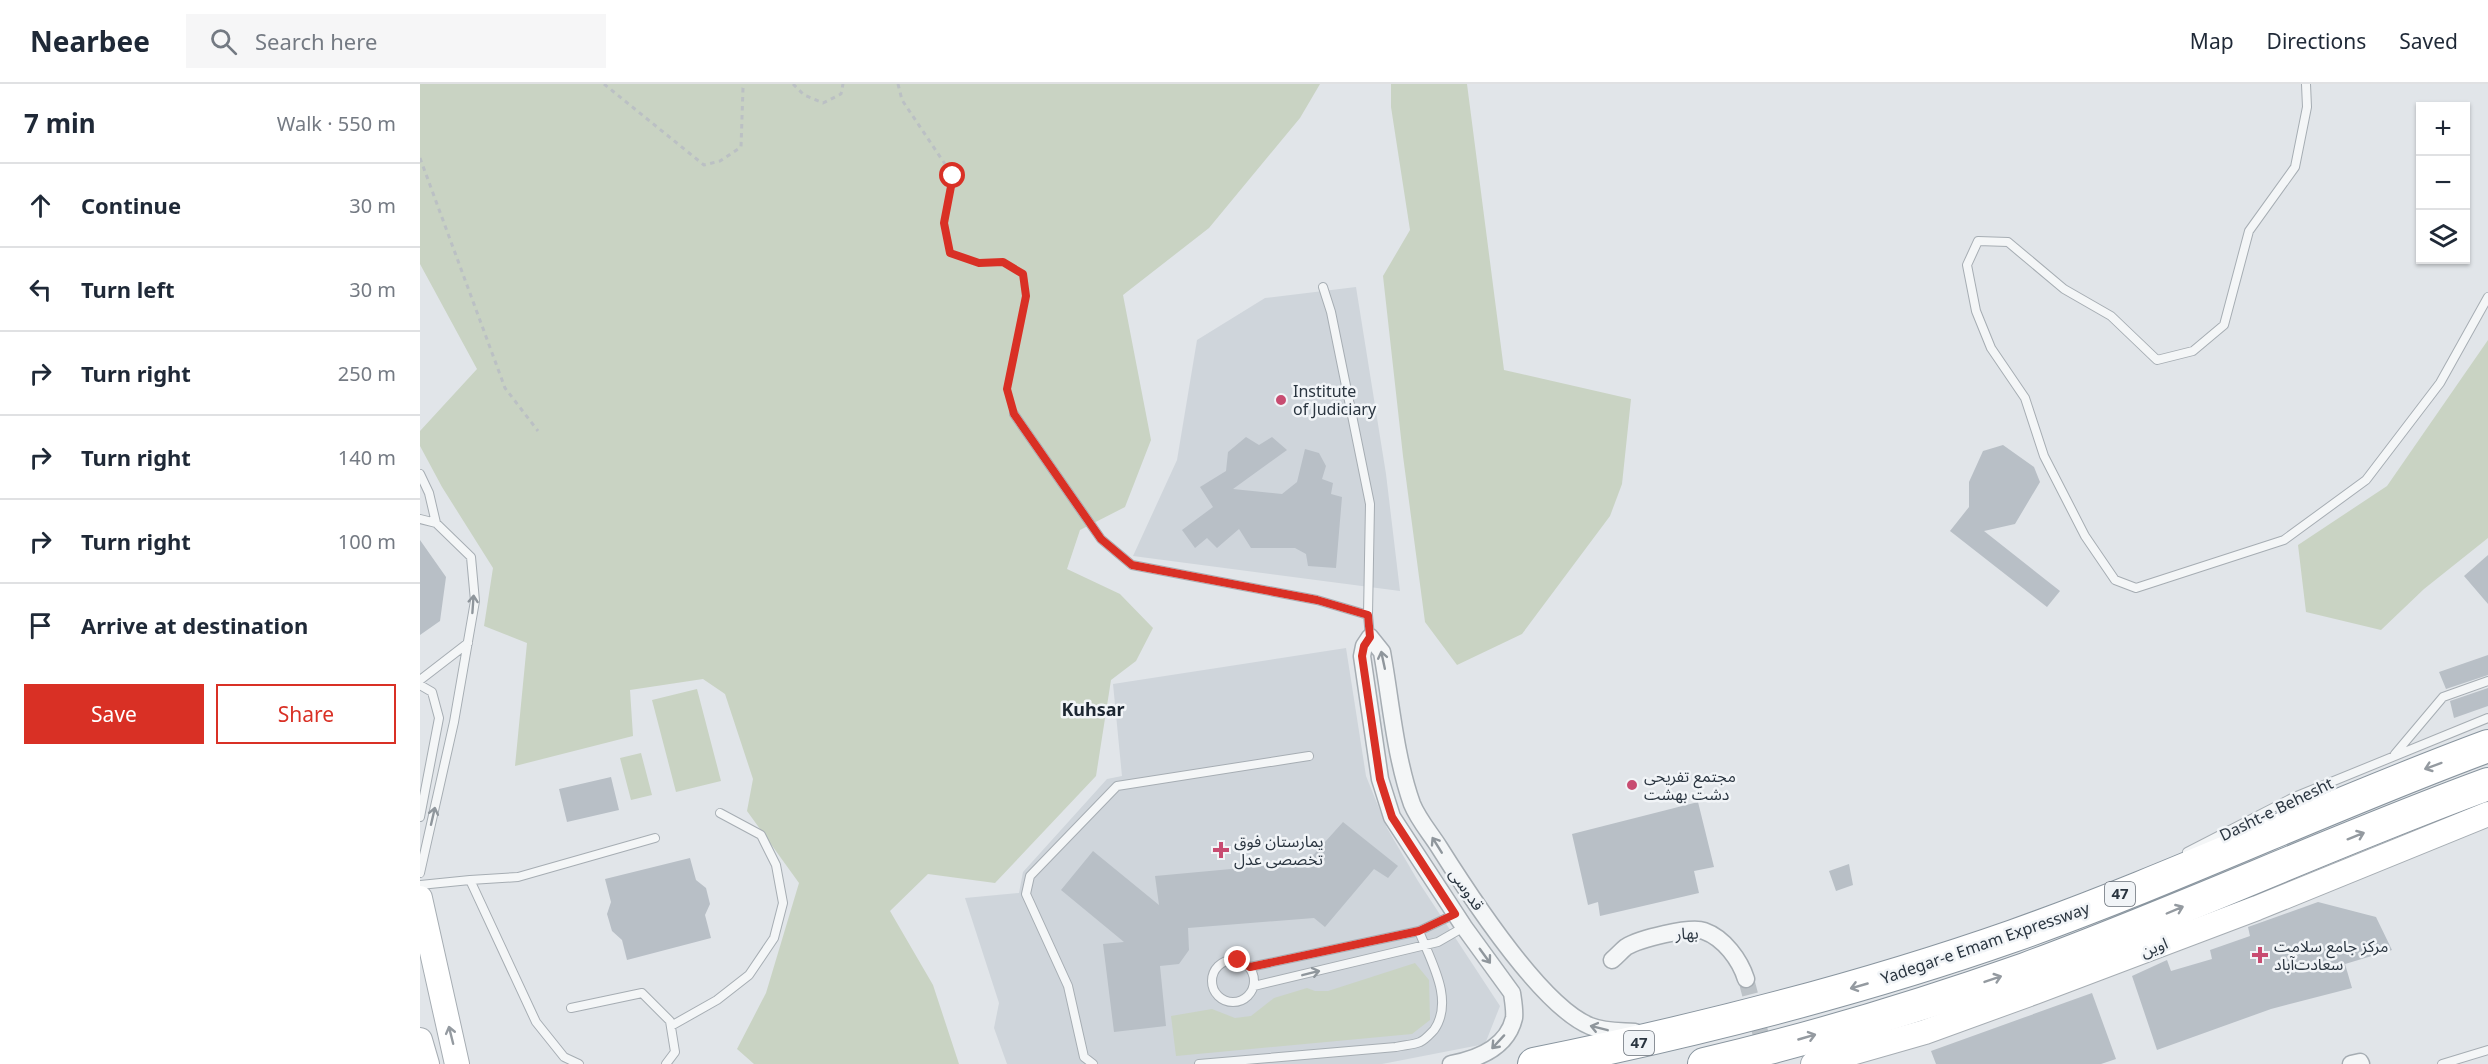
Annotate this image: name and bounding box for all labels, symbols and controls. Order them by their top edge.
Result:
search box [186,14,606,68]
text: Nearbee [30,22,150,60]
icon: search [207,25,240,58]
text: Search here [255,26,377,56]
text: Map [2190,27,2234,55]
text: Directions [2267,27,2366,55]
text: Saved [2399,27,2458,55]
map controls [2416,102,2470,264]
button: + [2416,102,2470,156]
text: 7 min [24,105,96,141]
text: Walk · 550 m [277,110,396,137]
button: − [2416,156,2470,210]
route start [939,162,965,188]
icon: ahead [24,189,57,222]
text: Continue [81,190,181,220]
text: 30 m [349,192,396,219]
button: layers [2416,210,2470,264]
icon: left [24,273,57,306]
text: Turn left [81,274,175,304]
text: 30 m [349,276,396,303]
icon: right [24,357,57,390]
text: Turn right [81,358,191,388]
text: 250 m [338,360,396,387]
place label: Institute of Judiciary [1293,380,1377,420]
marker: Institute of Judiciary [1274,393,1288,407]
icon: right [24,441,57,474]
text: Turn right [81,442,191,472]
text: 140 m [338,444,396,471]
icon: right [24,525,57,558]
text: Turn right [81,526,191,556]
text: 100 m [338,528,396,555]
one-way arrow [468,594,479,614]
icon: arrive [24,609,57,642]
text: Arrive at destination [81,610,308,640]
one-way arrow [1377,651,1388,671]
button: Save [24,684,204,744]
button: Share [216,684,396,744]
district label: Kuhsar [1061,697,1125,721]
one-way arrow [2424,762,2443,773]
place label: مجتمع تفریحی دشت بهشت [1644,765,1736,805]
street label: Dasht-e Behesht [2215,772,2337,846]
marker: مجتمع تفریحی دشت بهشت [1625,778,1639,792]
one-way arrow [428,806,439,826]
place label: یمارستان فوق تخصصی عدل [1234,830,1323,870]
one-way arrow [2346,830,2364,841]
one-way arrow [1431,837,1443,854]
marker: یمارستان فوق تخصصی عدل [1212,841,1230,859]
street label: قدوسی [1444,863,1490,915]
road number: 47 [2105,882,2135,906]
street label: Yadegar-e Emam Expressway [1878,897,2093,989]
one-way arrow [2166,904,2184,915]
street label: بهار [1674,922,1699,944]
street label: اوین [2137,932,2171,962]
place label: مرکز جامع سلامت سعادت‌آباد [2274,935,2388,975]
route end [1224,946,1250,972]
marker: مرکز جامع سلامت سعادت‌آباد [2251,946,2269,964]
one-way arrow [1479,948,1492,964]
one-way arrow [1301,966,1320,978]
one-way arrow [1983,973,2002,984]
one-way arrow [1850,980,1869,992]
one-way arrow [1590,1021,1609,1033]
one-way arrow [444,1026,456,1045]
road number: 47 [1624,1031,1654,1055]
one-way arrow [1797,1031,1816,1042]
one-way arrow [1491,1034,1506,1049]

